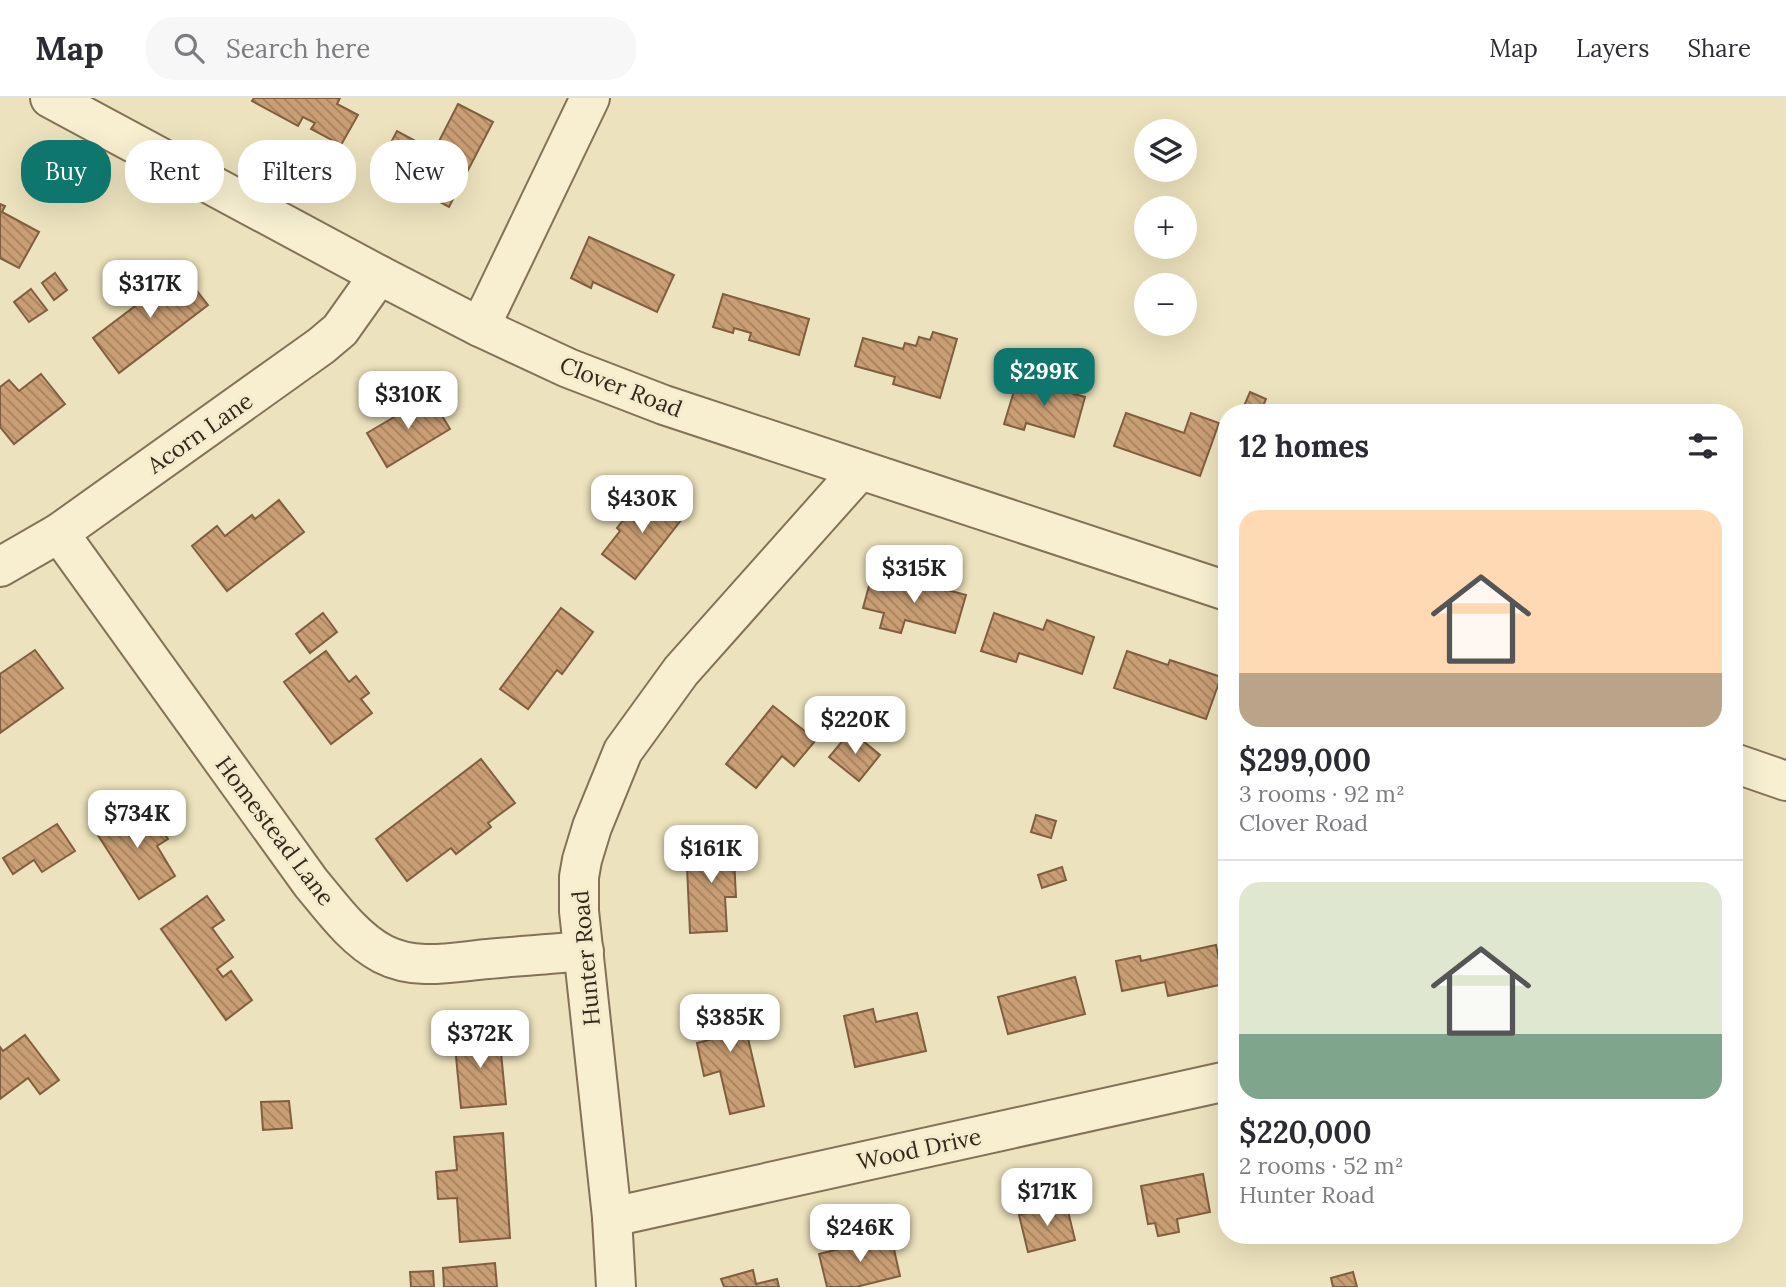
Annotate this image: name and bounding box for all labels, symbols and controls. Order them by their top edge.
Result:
search box [146,17,636,80]
text: Map [35,27,104,69]
icon: search [170,29,208,67]
text: Search here [226,32,370,65]
text: Map [1489,33,1538,64]
text: Layers [1576,33,1649,64]
text: Share [1687,33,1751,64]
map controls [1134,119,1197,336]
button: layers [1134,119,1197,182]
chip: Buy [21,140,111,203]
chip: Rent [125,140,224,203]
chip: Filters [238,140,356,203]
chip: New [370,140,468,203]
button: + [1134,196,1197,259]
pin: $317K [101,260,199,320]
text: $317K [119,268,181,297]
button: − [1134,273,1197,336]
pin: $299K [995,348,1093,408]
street label: Clover Road [556,350,687,423]
text: $299K [1010,356,1078,385]
pin: $310K [359,372,457,431]
text: $310K [375,379,441,408]
street label: Acorn Lane [141,386,258,480]
text: 12 homes [1239,427,1369,465]
icon: filters [1684,427,1722,465]
pin: $430K [593,476,691,535]
text: $430K [607,483,677,512]
pin: $315K [865,546,963,605]
text: $315K [882,553,946,582]
icon: home [1418,556,1544,682]
pin: $220K [806,696,904,756]
text: $220K [820,704,890,733]
text: $299,000 [1239,741,1371,779]
street label: Homestead Lane [210,750,341,911]
text: 3 rooms · 92 m² [1239,779,1405,808]
pin: $734K [88,790,186,850]
text: $734K [104,798,170,827]
text: Clover Road [1239,808,1368,837]
pin: $161K [662,826,760,885]
text: $161K [680,833,742,862]
street label: Hunter Road [565,889,606,1027]
icon: home [1418,928,1544,1054]
pin: $385K [681,995,779,1054]
text: $385K [696,1002,764,1031]
pin: $372K [431,1010,529,1070]
text: $372K [447,1018,513,1047]
text: $220,000 [1239,1113,1371,1151]
street label: Wood Drive [854,1121,984,1176]
text: 2 rooms · 52 m² [1239,1151,1404,1180]
pin: $171K [998,1168,1096,1228]
text: $171K [1017,1176,1077,1205]
text: Hunter Road [1239,1180,1375,1209]
pin: $246K [811,1204,909,1264]
text: $246K [826,1212,894,1241]

